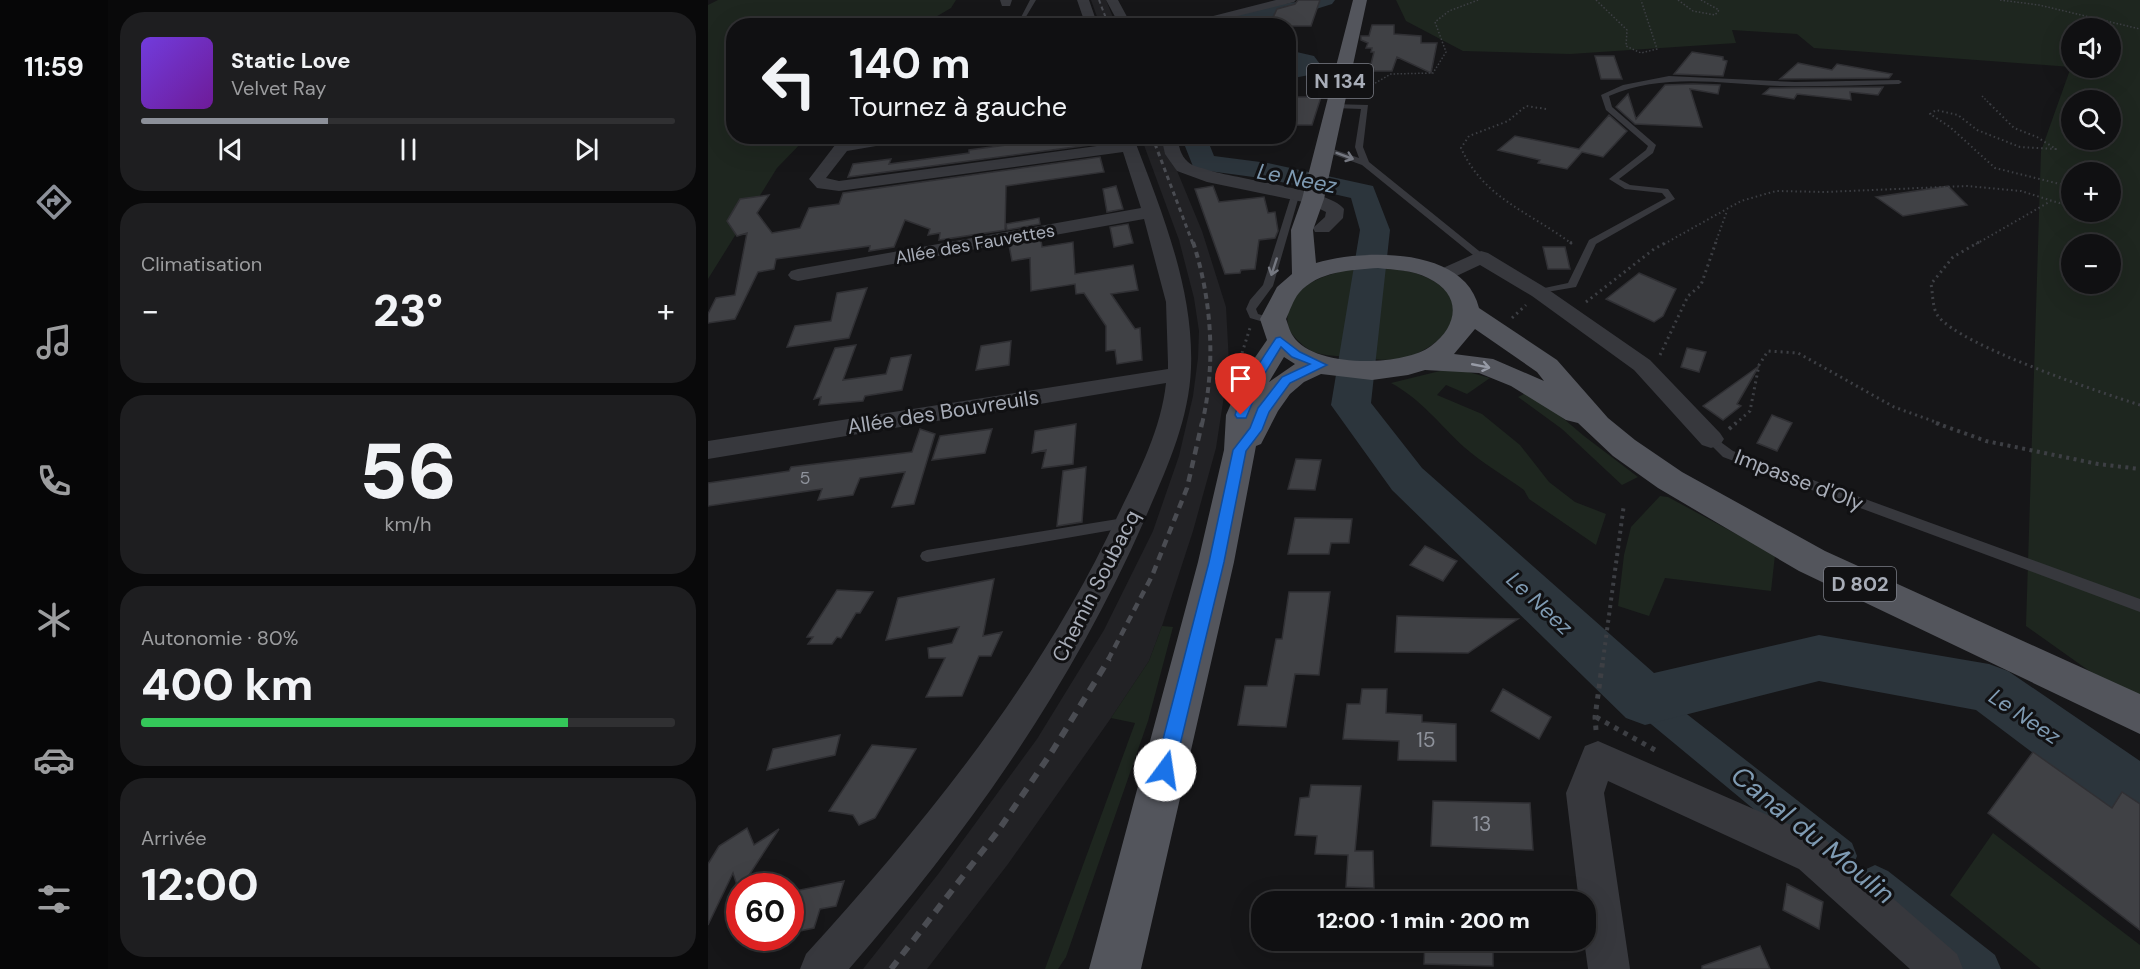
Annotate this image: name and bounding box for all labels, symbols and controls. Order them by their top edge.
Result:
map controls [2061,18,2121,294]
button: sound [2061,18,2121,78]
text: 140 m [849,36,971,91]
icon: left [750,42,828,120]
text: Static Love [231,46,351,75]
text: 11:59 [24,49,84,84]
road number: N 134 [1307,64,1373,98]
text: Velvet Ray [231,75,326,101]
text: Tournez à gauche [849,89,1067,124]
button: search [2061,90,2121,150]
icon: previous [214,133,247,166]
icon: pause [392,133,425,166]
icon: next [570,133,603,166]
one-way arrow [1335,151,1354,162]
water label: Le Neez [1255,157,1340,201]
button: + [2061,162,2121,222]
icon: directions [33,181,75,223]
street label: Allée des Fauvettes [893,218,1057,270]
button: − [2061,234,2121,294]
text: Climatisation [141,251,262,277]
one-way arrow [1268,257,1279,276]
text: 23° [373,281,443,340]
text: − [141,289,159,332]
text: + [657,289,675,332]
icon: music [33,321,75,363]
pin [1215,353,1266,415]
one-way arrow [1470,361,1490,372]
icon: arrive [1224,362,1257,395]
street label: Allée des Bouvreuils [845,383,1041,441]
text: 56 [359,421,457,522]
street label: Impasse d'Oly [1731,443,1868,518]
icon: phone [33,460,75,502]
house number: 5 [800,466,810,490]
street label: Chemin Soubacq [1046,505,1146,667]
text: km/h [384,511,432,537]
water label: Le Neez [1500,565,1580,642]
road number: D 802 [1824,567,1896,601]
icon: climate [33,599,75,641]
text: Autonomie · 80% [141,625,298,651]
text: 400 km [141,655,313,714]
water label: Le Neez [1983,682,2067,751]
house number: 15 [1416,726,1436,754]
position arrow [1133,738,1197,802]
icon: car [33,739,75,781]
water label: Canal du Moulin [1724,758,1902,911]
house number: 13 [1473,810,1491,838]
text: Arrivée [141,825,207,851]
text: 12:00 [141,855,259,914]
speed limit sign: 60 [726,873,804,951]
icon: filters [33,878,75,920]
text: 12:00 · 1 min · 200 m [1317,906,1530,935]

